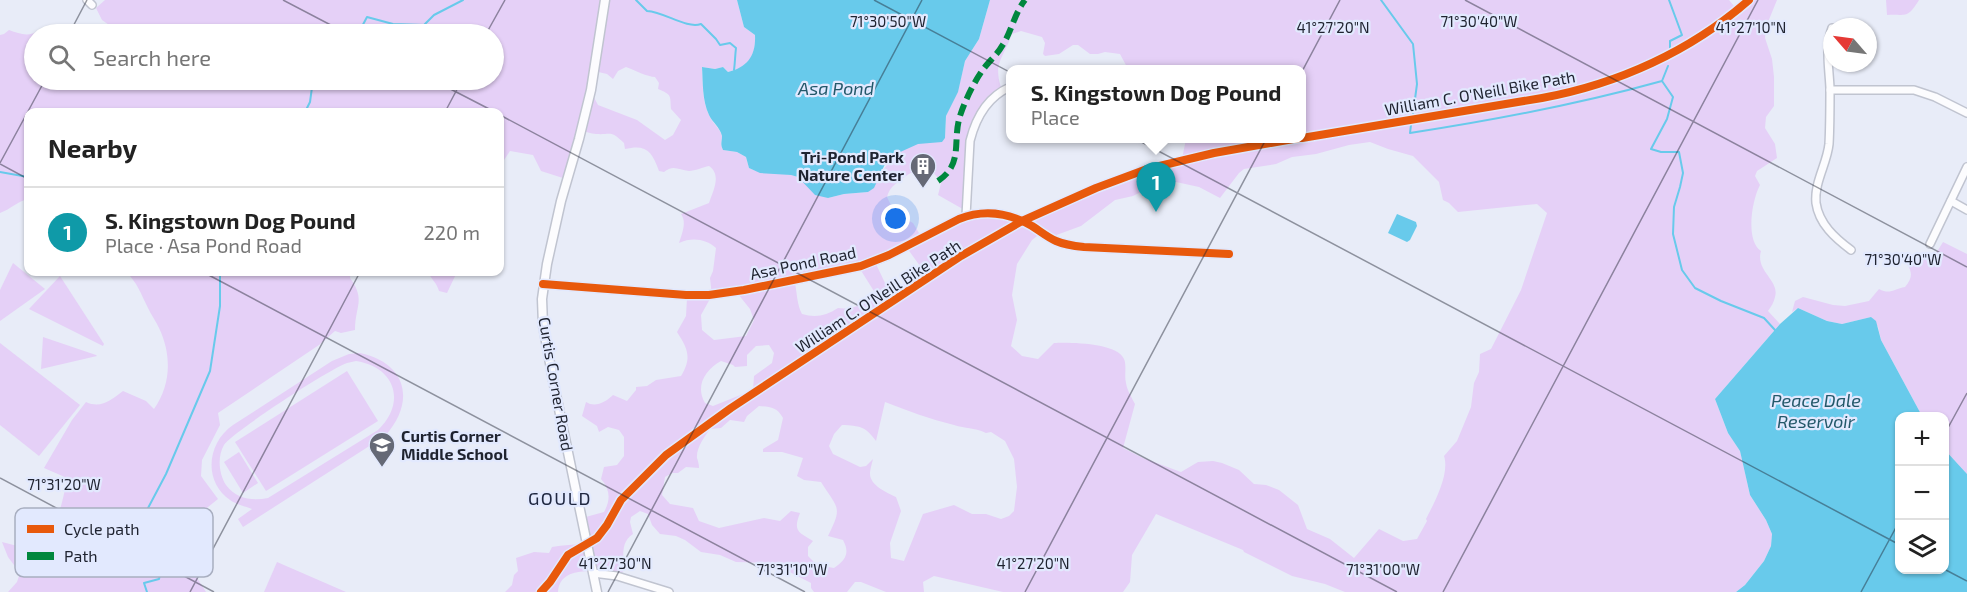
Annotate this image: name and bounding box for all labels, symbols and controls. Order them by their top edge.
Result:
text: 71°30'50"W [850,12,926,30]
text: 71°30'40"W [1440,12,1518,30]
text: 41°27'20"N [1296,18,1370,36]
text: 41°27'10"N [1716,18,1786,36]
north arrow [1823,18,1877,72]
search box [24,24,504,90]
icon: search [45,41,78,74]
text: Search here [93,44,211,70]
popup [1006,65,1306,143]
street label: William C. O'Neill Bike Path [1383,66,1577,119]
water label: Asa Pond [797,77,874,99]
text: S. Kingstown Dog Pound [1031,79,1281,105]
text: Place [1031,105,1080,129]
text: Nearby [48,132,137,163]
place label: Tri-Pond Park Nature Center [798,147,904,184]
building icon: Tri-Pond Park Nature Center [908,151,938,189]
pin: 1 [1136,162,1176,212]
your location [881,204,910,233]
text: S. Kingstown Dog Pound [105,207,356,233]
text: 1 [63,220,72,244]
text: 220 m [423,220,480,244]
text: Place · Asa Pond Road [105,233,302,257]
street label: William C. O'Neill Bike Path [791,235,964,356]
street label: Asa Pond Road [748,242,858,283]
text: 71°30'40"W [1864,250,1942,268]
street label: Curtis Corner Road [535,316,578,452]
water label: Peace Dale Reservoir [1771,389,1861,432]
map controls [1895,412,1949,574]
button: + [1895,412,1949,466]
place label: Curtis Corner Middle School [401,426,509,463]
school or university icon: Curtis Corner Middle School [367,430,397,468]
button: − [1895,466,1949,520]
text: 71°31'20"W [27,475,101,493]
district label: GOULD [528,487,592,509]
legend [15,508,213,577]
text: Cycle path [64,519,140,538]
button: layers [1895,520,1949,574]
text: Path [64,546,98,565]
text: 41°27'30"N [578,554,652,572]
text: 41°27'20"N [996,554,1070,572]
text: 71°31'10"W [756,560,828,578]
text: 71°31'00"W [1346,560,1420,578]

